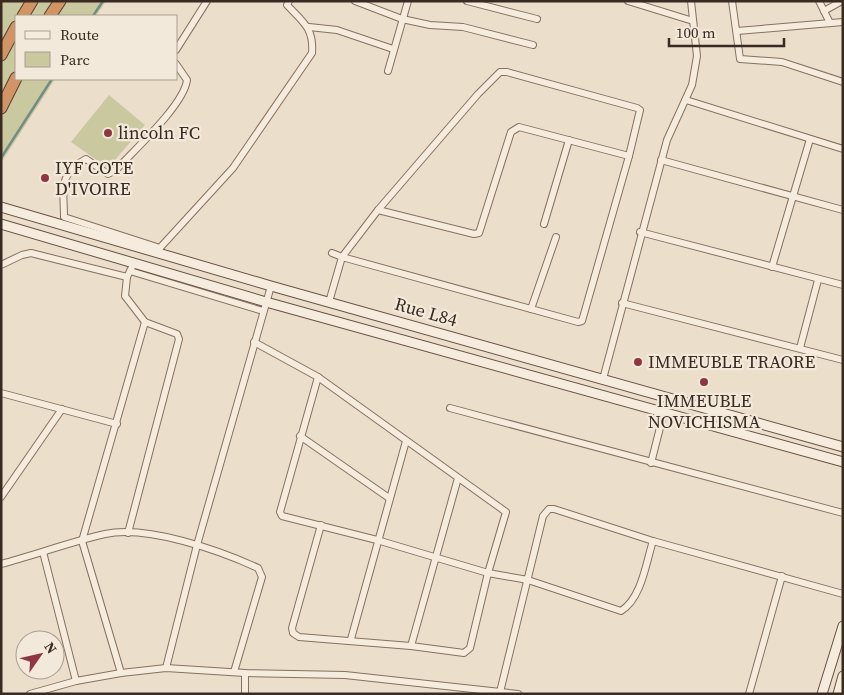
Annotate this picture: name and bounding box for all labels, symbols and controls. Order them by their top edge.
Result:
legend [15,15,178,80]
scale bar [669,15,784,47]
text: 100 m [676,22,716,43]
text: Route [60,24,99,45]
text: Parc [60,49,90,70]
place label: lincoln FC [118,120,200,145]
marker: lincoln FC [102,127,114,139]
place label: IYF COTE D'IVOIRE [55,155,133,201]
marker: IYF COTE D'IVOIRE [39,172,51,184]
street label: Rue L84 [392,291,460,332]
place label: IMMEUBLE TRAORE [648,349,815,374]
marker: IMMEUBLE TRAORE [632,356,644,368]
marker: IMMEUBLE NOVICHISMA [698,376,710,388]
place label: IMMEUBLE NOVICHISMA [648,388,760,434]
north arrow [15,630,65,680]
text: N [40,638,62,658]

